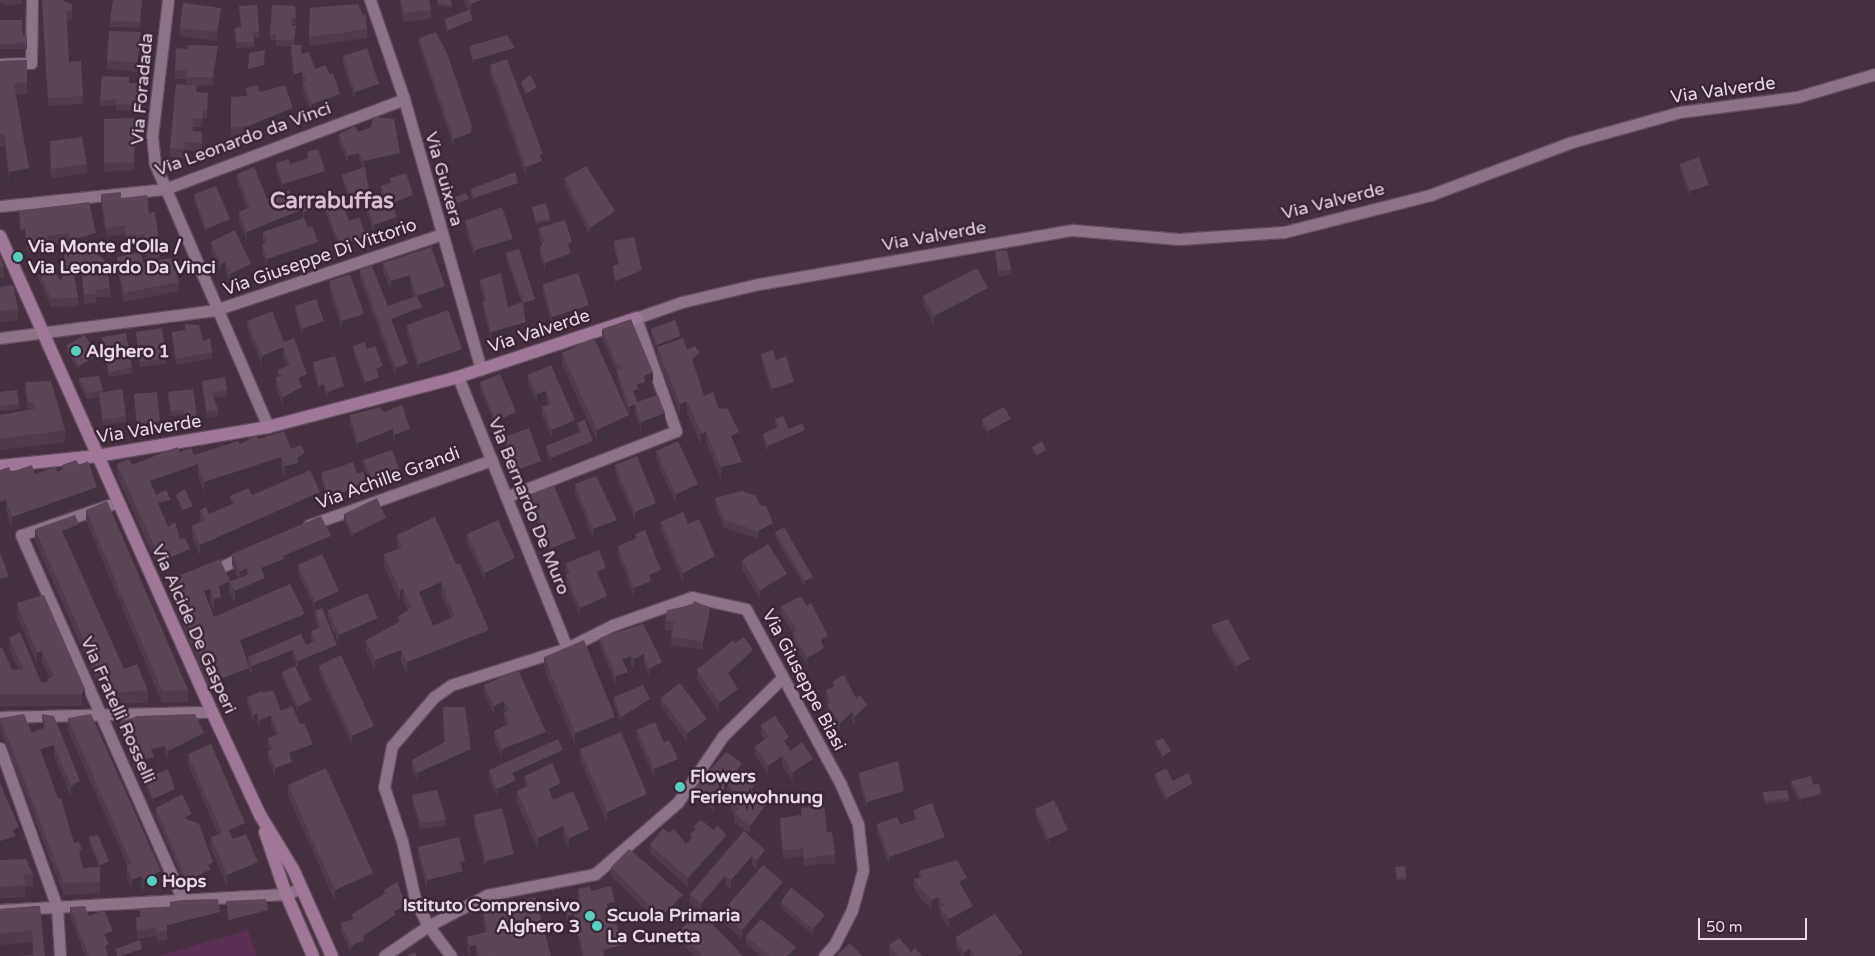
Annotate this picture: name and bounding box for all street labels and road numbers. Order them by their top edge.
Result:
street label: Via Foradada [126,32,158,146]
street label: Via Valverde [1669,72,1777,108]
street label: Via Leonardo da Vinci [152,97,334,181]
street label: Via Guixera [420,129,468,229]
street label: Via Valverde [1279,178,1387,224]
street label: Via Giuseppe Di Vittorio [220,214,420,300]
street label: Via Valverde [880,216,988,256]
street label: Via Valverde [486,304,592,358]
street label: Via Valverde [95,410,203,448]
street label: Via Bernardo De Muro [483,414,575,598]
street label: Via Achille Grandi [313,442,463,514]
street label: Via Alcide De Gasperi [147,541,241,717]
street label: Via Giuseppe Biasi [758,606,850,754]
street label: Via Fratelli Rosselli [76,633,160,787]

